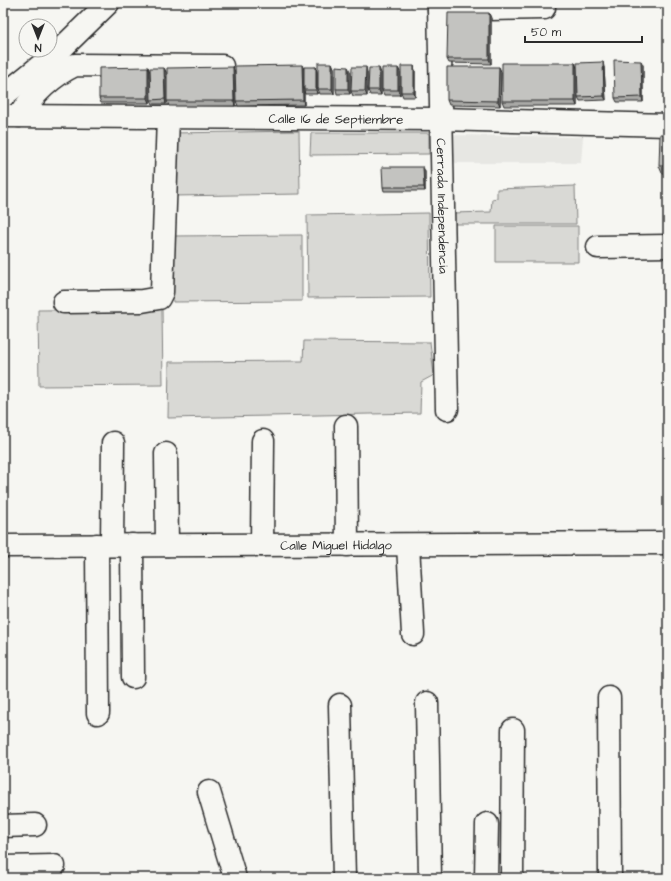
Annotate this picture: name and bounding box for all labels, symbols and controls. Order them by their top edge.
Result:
north arrow [18,18,58,58]
scale bar [525,18,642,44]
text: 50 m [531,24,562,41]
text: N [34,40,41,55]
street label: Calle 16 de Septiembre [269,110,403,129]
street label: Cerrada Independencia [432,138,452,274]
street label: Calle Miguel Hidalgo [280,536,393,556]

